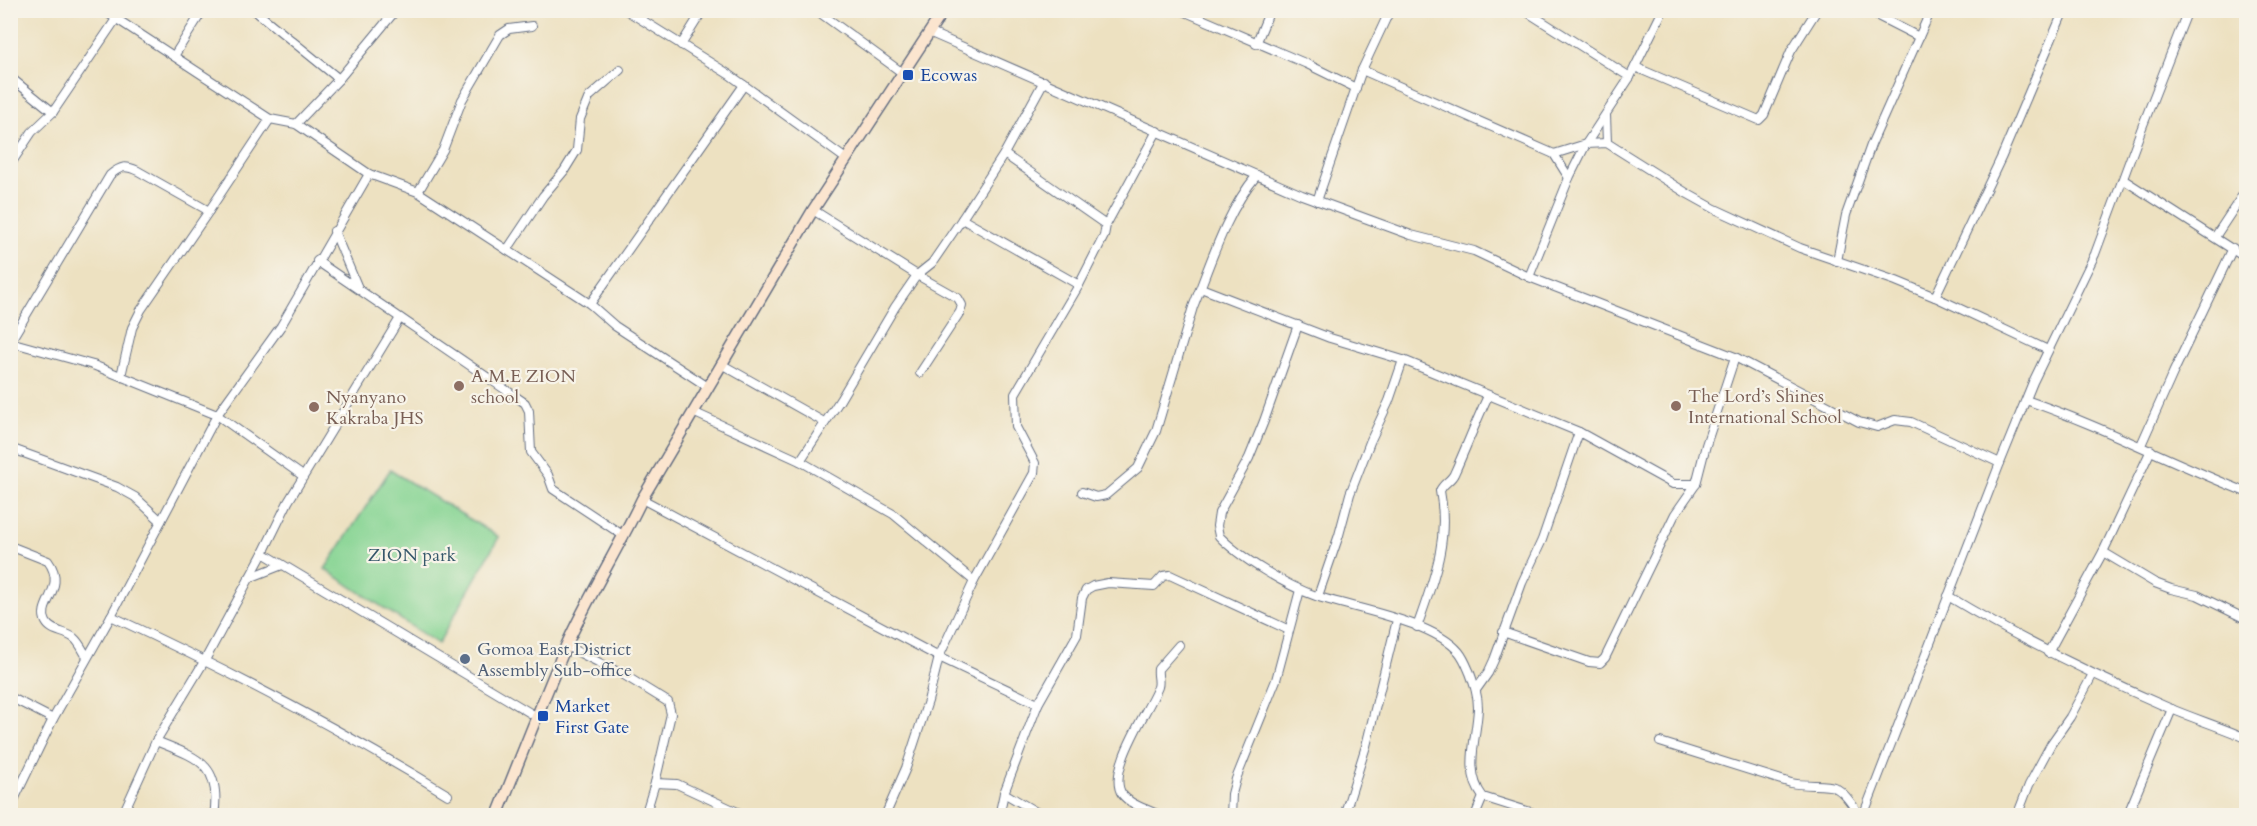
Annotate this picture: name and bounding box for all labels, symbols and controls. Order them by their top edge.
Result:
place label: Ecowas [920,63,977,88]
marker: Ecowas [901,68,915,82]
place label: A.M.E ZION school [471,364,576,410]
marker: A.M.E ZION school [452,379,466,393]
place label: The Lord’s Shines International School [1688,384,1842,430]
place label: Nyanyano Kakraba JHS [326,385,424,431]
marker: The Lord’s Shines International School [1669,399,1683,413]
marker: Nyanyano Kakraba JHS [307,400,321,414]
park label: ZION park [368,543,457,568]
place label: Gomoa East District Assembly Sub-office [477,637,632,683]
marker: Gomoa East District Assembly Sub-office [458,652,472,666]
place label: Market First Gate [555,694,629,740]
marker: Market First Gate [536,709,550,723]

